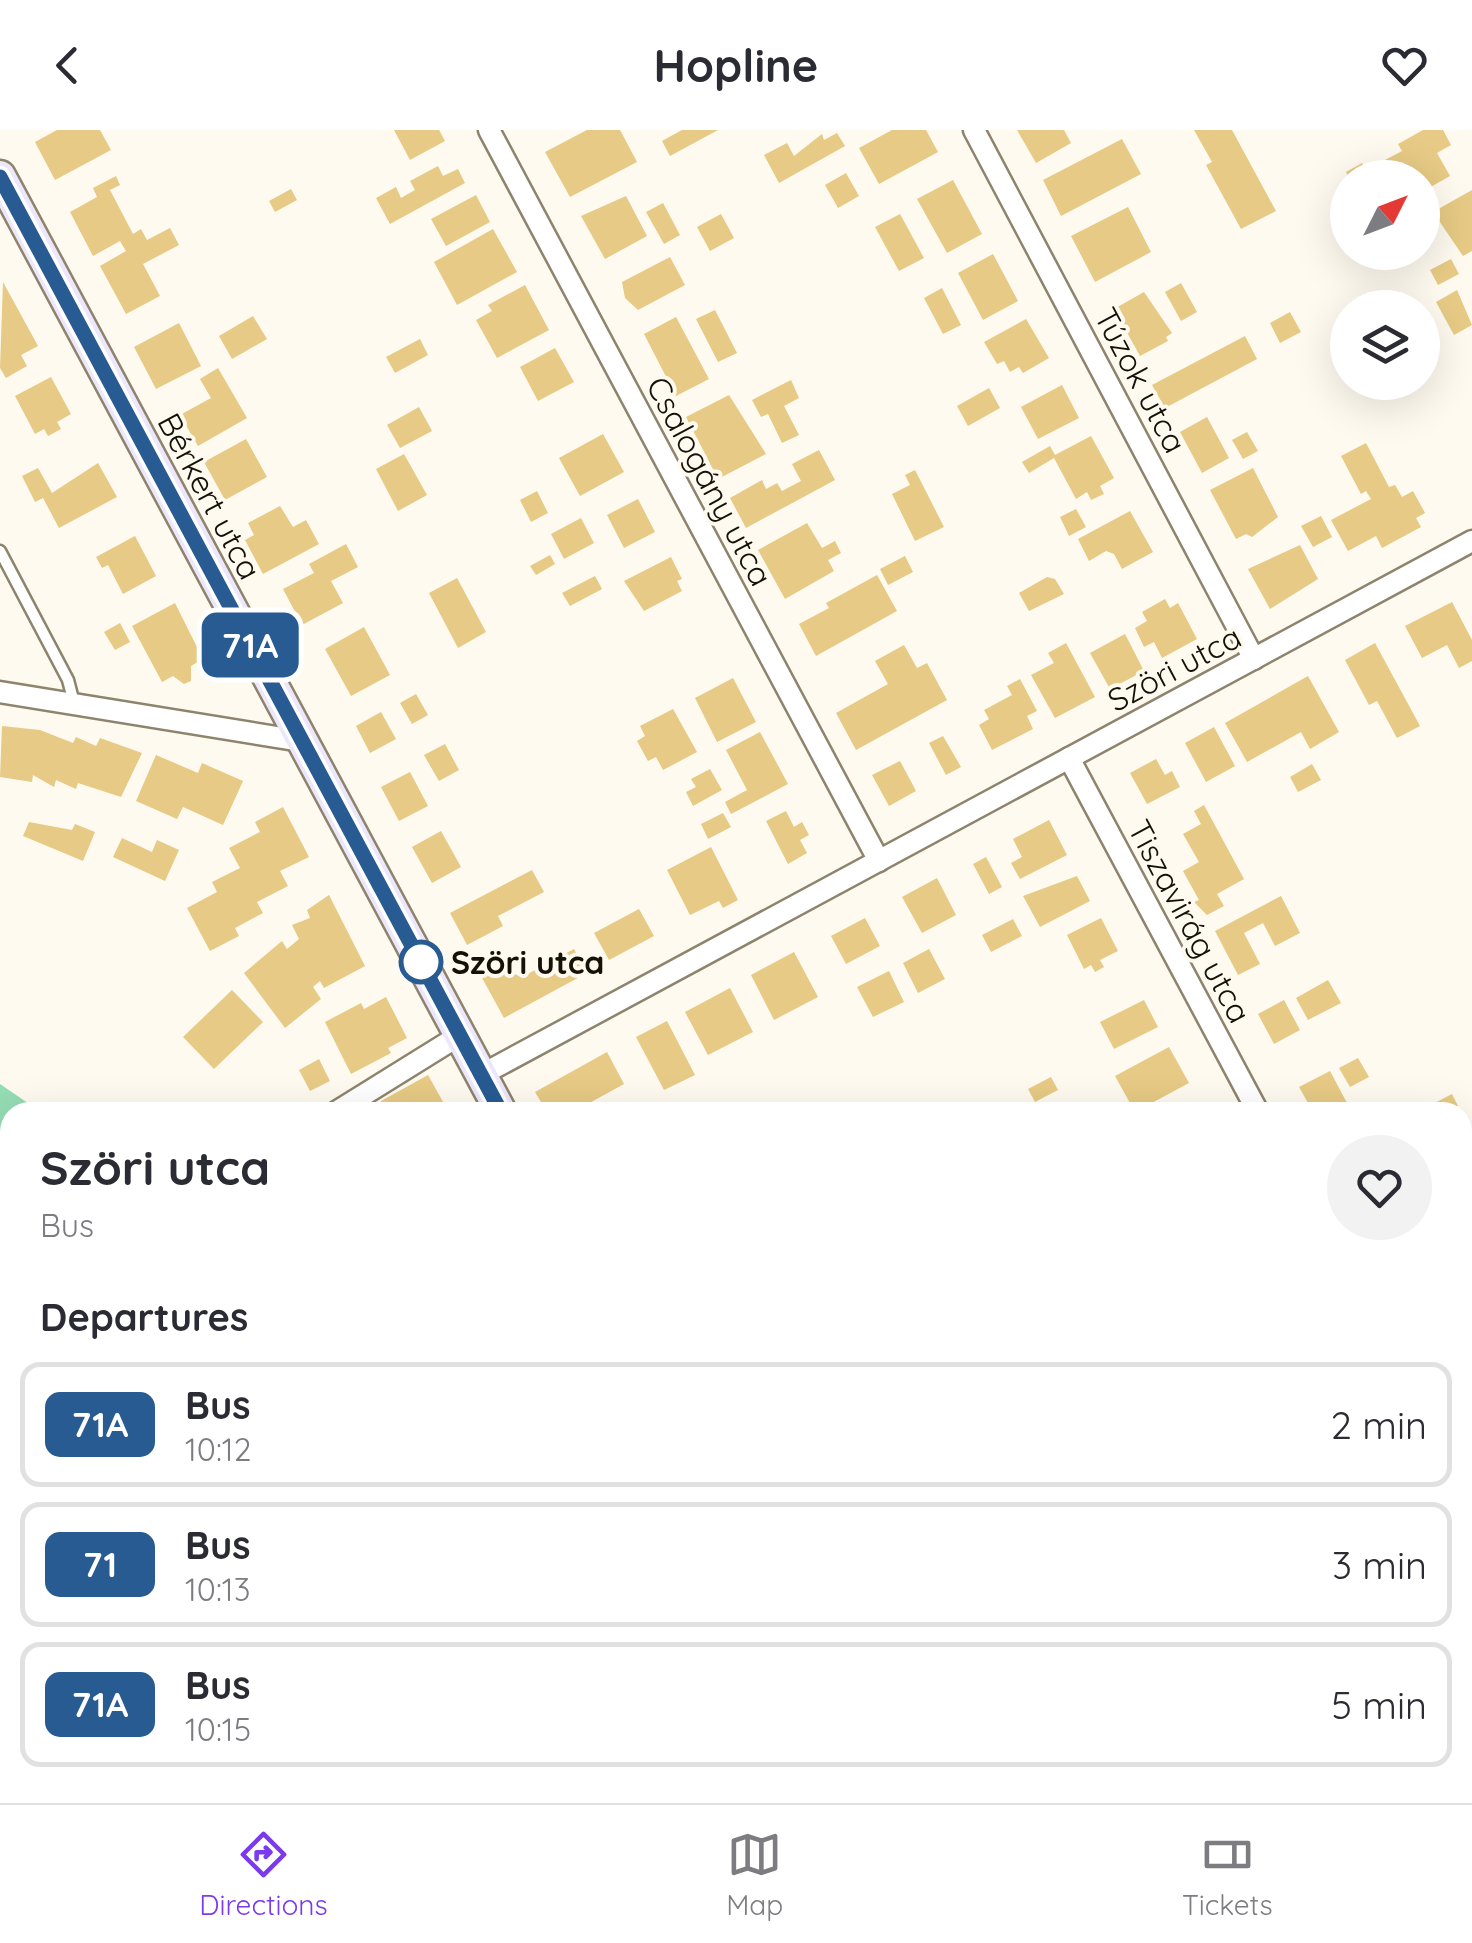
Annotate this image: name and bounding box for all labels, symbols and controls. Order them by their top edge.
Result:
text: Hopline [654,37,818,93]
icon: back [40,38,95,93]
icon: heart [1377,38,1432,93]
north arrow [1330,160,1440,270]
map controls [1330,160,1440,400]
button: layers [1330,290,1440,400]
street label: Túzok utca [1086,301,1196,459]
street label: Csalogány utca [638,370,782,592]
street label: Bérkert utca [150,406,270,586]
line badge: 71A [192,612,308,678]
street label: Szöri utca [1100,616,1248,720]
text: 71A [222,623,278,667]
street label: Tiszavirág utca [1120,813,1260,1029]
marker: Szöri utca [400,941,442,983]
place label: Szöri utca [451,942,604,982]
button: heart [1327,1135,1432,1240]
text: Szöri utca [40,1137,270,1197]
text: Bus [40,1205,94,1245]
text: Departures [40,1293,248,1341]
text: Bus [185,1381,251,1429]
text: 2 min [1331,1401,1427,1449]
text: 71A [72,1402,128,1446]
text: 10:12 [185,1429,251,1469]
text: Bus [185,1521,251,1569]
text: 3 min [1332,1541,1427,1589]
text: 71 [83,1542,117,1586]
text: 10:13 [185,1569,250,1609]
text: Bus [185,1661,251,1709]
text: 5 min [1331,1681,1427,1729]
text: 71A [72,1682,128,1726]
text: 10:15 [185,1709,251,1749]
tab: Directions [199,1827,328,1922]
tab: Map [726,1827,783,1922]
tab: Tickets [1182,1827,1273,1922]

